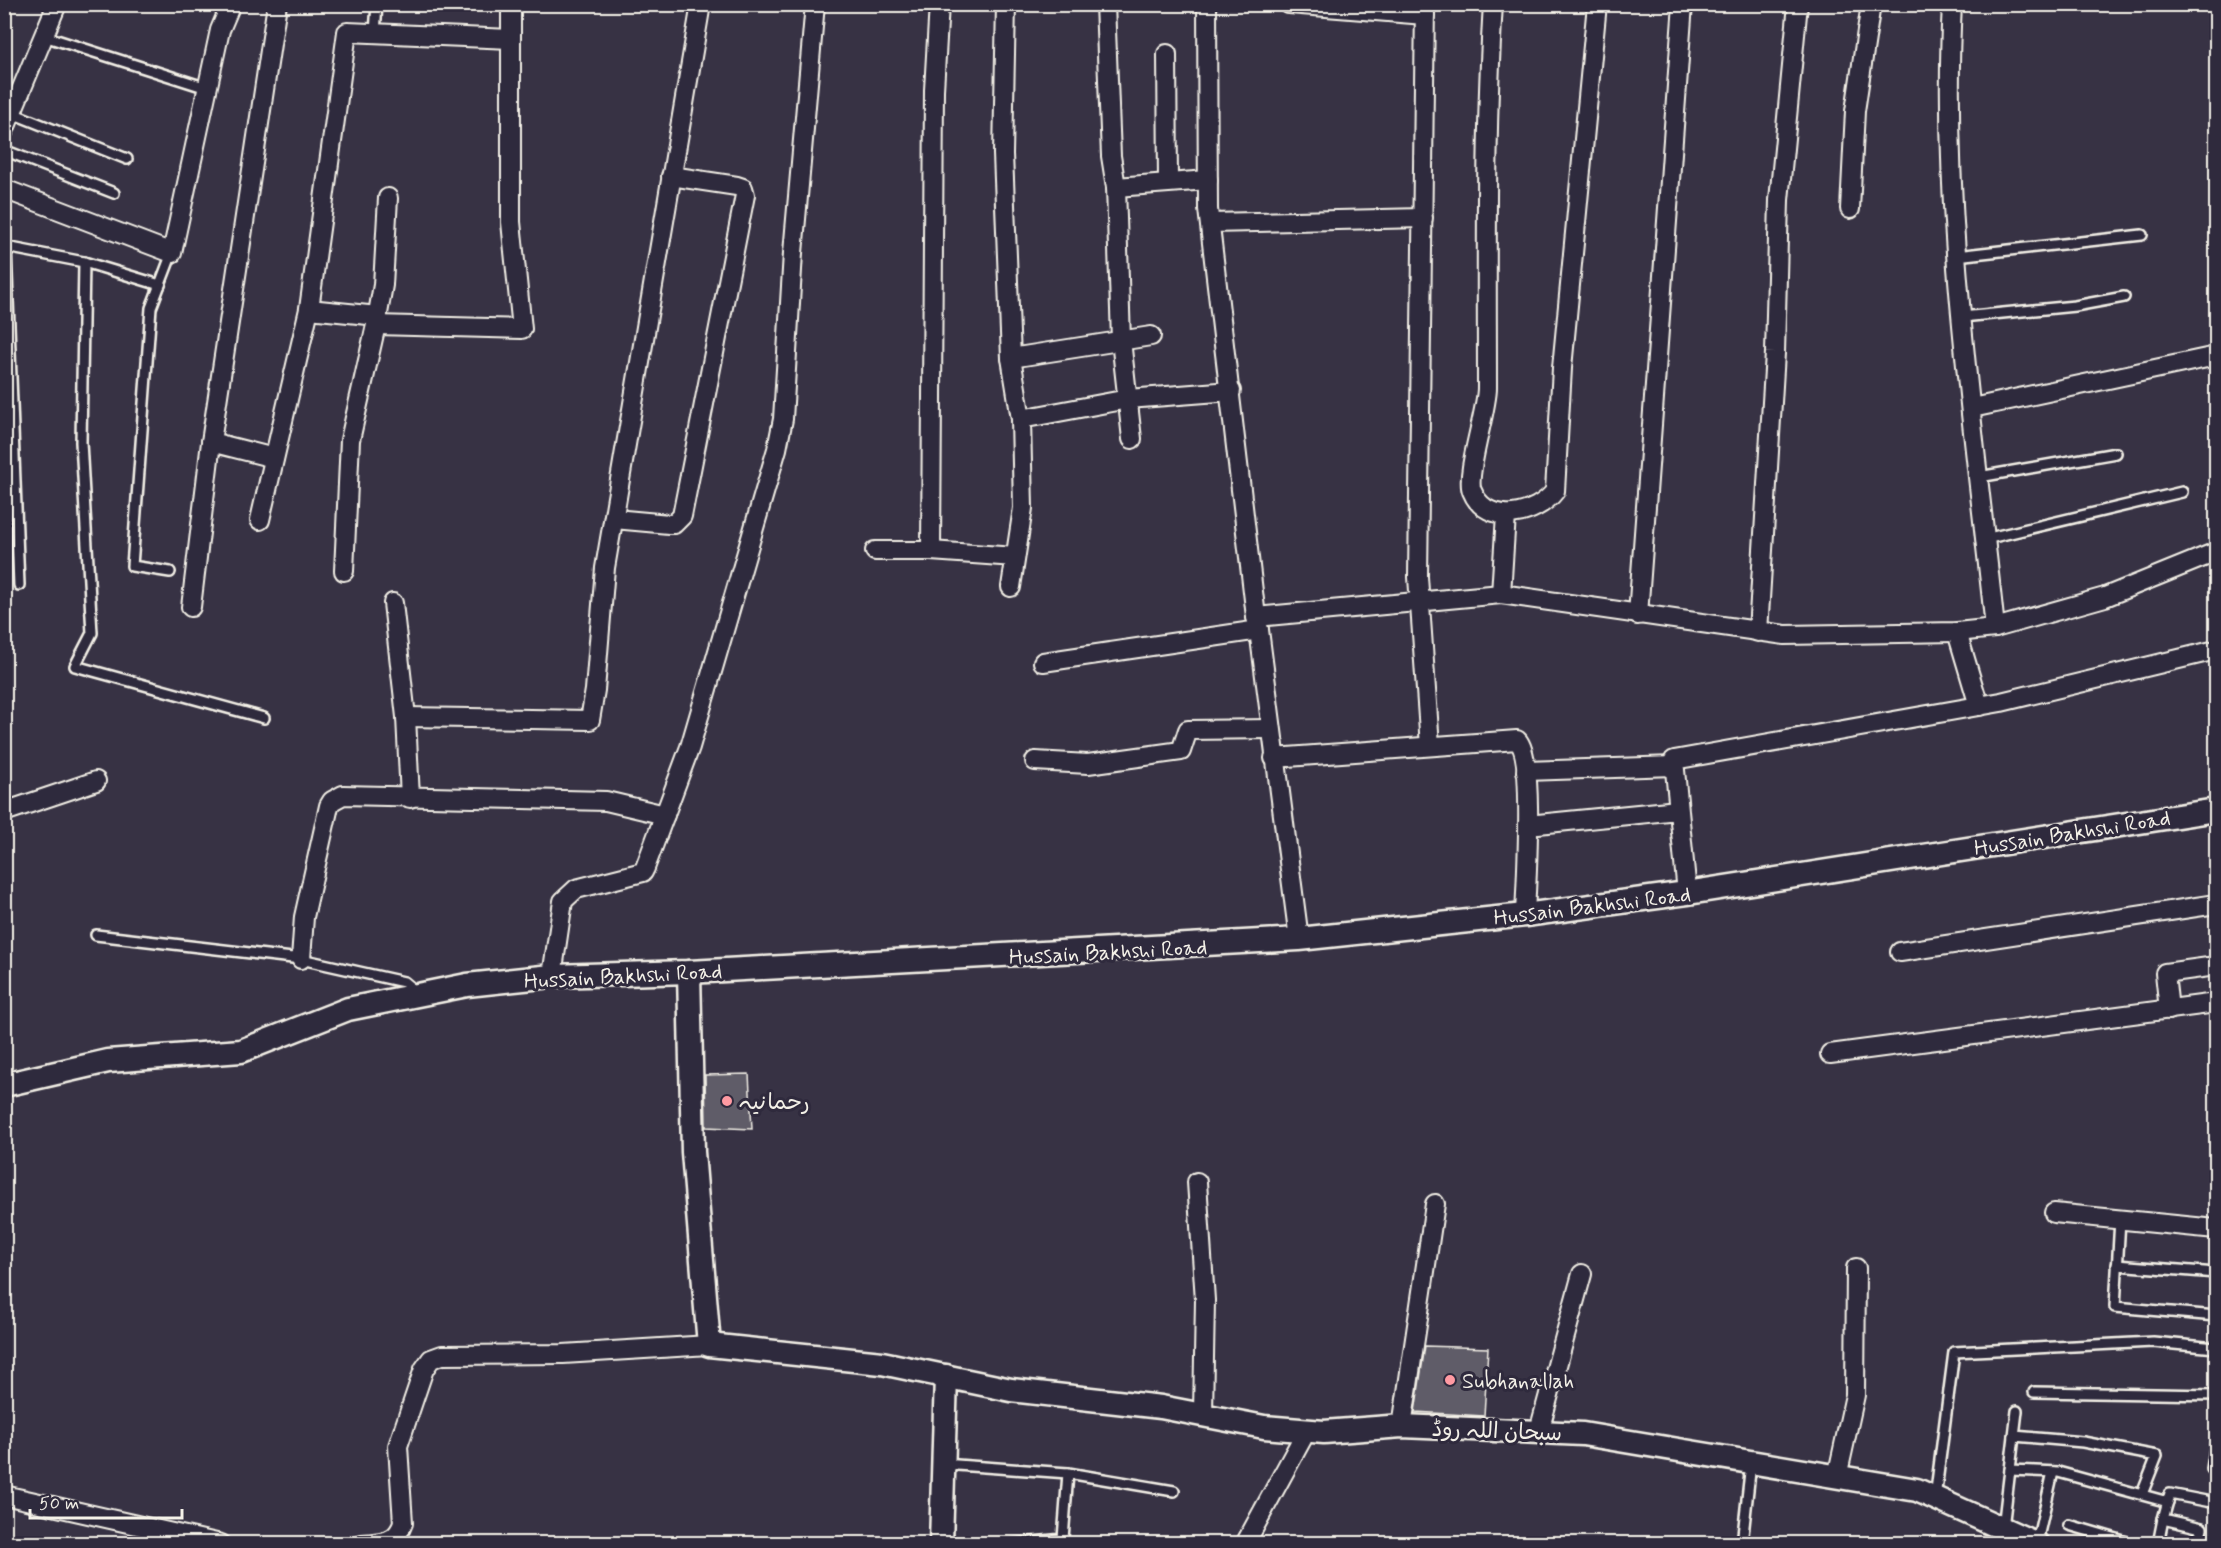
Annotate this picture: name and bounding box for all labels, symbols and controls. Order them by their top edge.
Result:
street label: Hussain Bakhshi Road [1972,805,2172,863]
street label: Hussain Bakhshi Road [1492,881,1692,933]
street label: Hussain Bakhshi Road [1008,934,1208,972]
street label: Hussain Bakhshi Road [523,958,723,996]
place label: رحمانیہ [739,1089,810,1117]
marker: رحمانیہ [720,1094,734,1108]
place label: Subhanallah [1462,1368,1574,1396]
marker: Subhanallah [1443,1373,1457,1387]
street label: سبحان اللہ روڈ [1431,1416,1563,1448]
scale bar [30,1482,182,1520]
text: 50 m [39,1492,79,1516]

